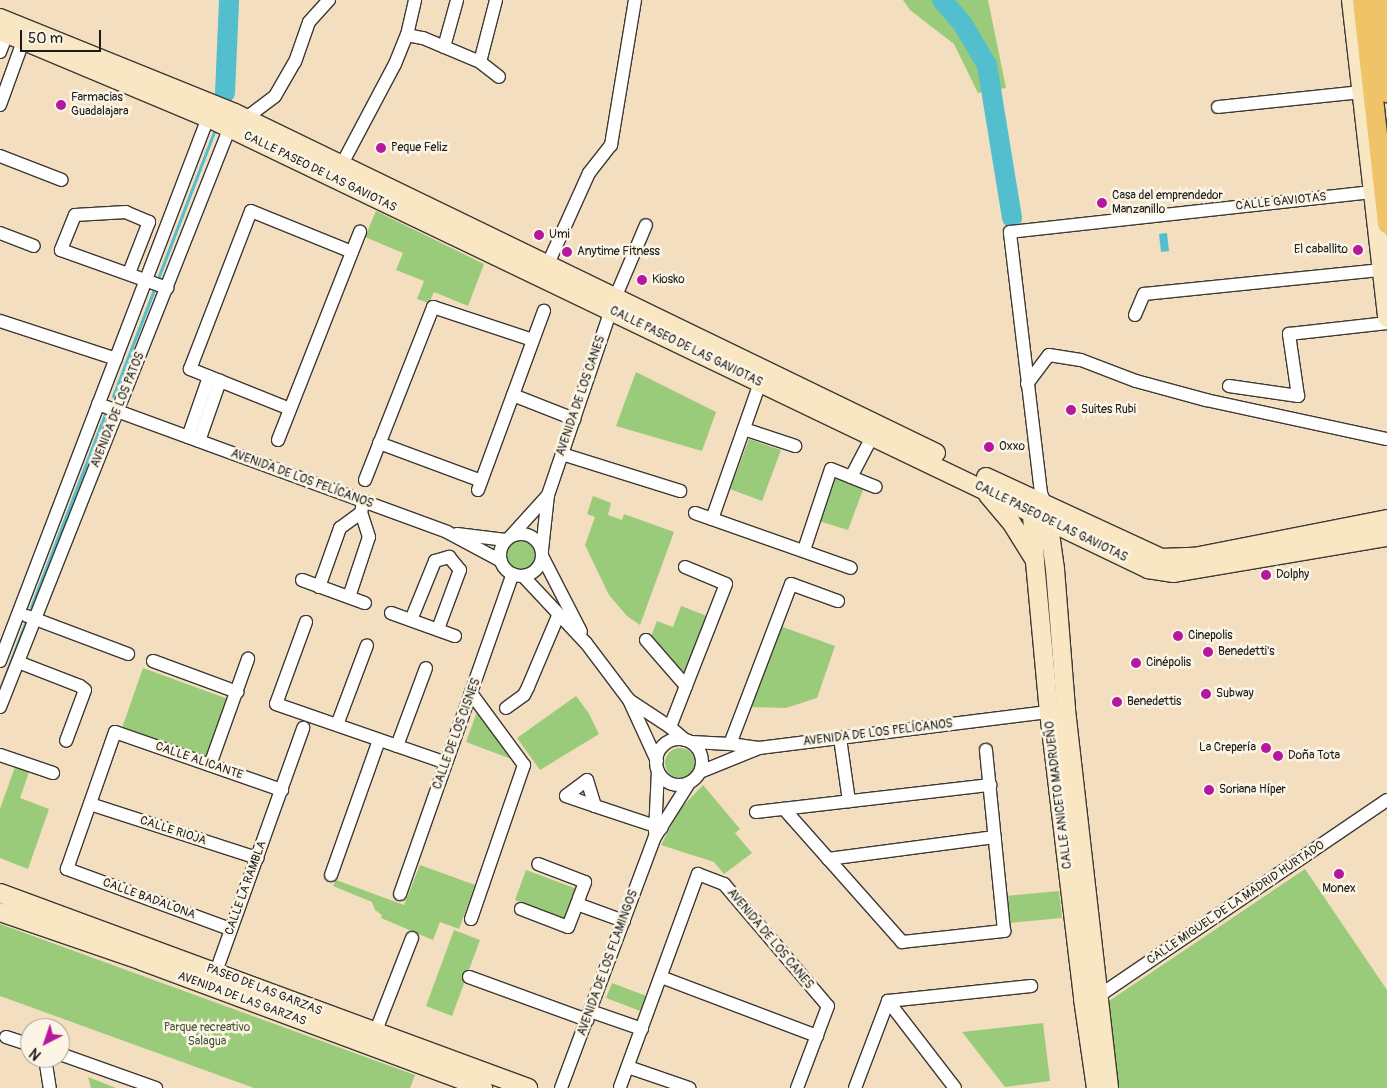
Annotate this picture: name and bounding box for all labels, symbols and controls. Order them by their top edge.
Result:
scale bar [22,20,104,52]
text: 50 m [28,29,63,48]
place label: Farmacias Guadalajara [71,91,129,119]
marker: Farmacias Guadalajara [55,99,67,111]
street label: CALLE PASEO DE LAS GAVIOTAS [241,129,399,215]
place label: Peque Feliz [391,141,448,155]
marker: Peque Feliz [375,142,387,154]
place label: Casa del emprendedor Manzanillo [1112,189,1223,217]
street label: CALLE GAVIOTAS [1235,190,1327,214]
marker: Casa del emprendedor Manzanillo [1096,197,1108,209]
place label: Umi [549,228,570,242]
marker: Umi [533,229,545,241]
place label: El caballito [1294,243,1348,257]
marker: El caballito [1352,244,1364,256]
place label: Anytime Fitness [577,245,660,259]
marker: Anytime Fitness [561,246,573,258]
place label: Kiosko [652,273,685,287]
marker: Kiosko [636,274,648,286]
street label: CALLE PASEO DE LAS GAVIOTAS [607,304,765,390]
street label: AVENIDA DE LOS CANES [554,334,608,458]
street label: AVENIDA DE LOS PATOS [88,350,148,470]
place label: Suites Rubi [1081,403,1136,417]
marker: Suites Rubi [1065,404,1077,416]
place label: Oxxo [999,440,1025,454]
marker: Oxxo [983,441,995,453]
street label: AVENIDA DE LOS PELÍCANOS [229,446,375,512]
street label: CALLE PASEO DE LAS GAVIOTAS [972,479,1130,565]
place label: Dolphy [1276,568,1309,582]
marker: Dolphy [1260,569,1272,581]
place label: Cinepolis [1188,629,1233,643]
marker: Cinepolis [1172,630,1184,642]
place label: Benedetti's [1218,645,1275,659]
marker: Benedetti's [1202,646,1214,658]
place label: Cinépolis [1146,656,1191,670]
marker: Cinépolis [1130,657,1142,669]
street label: CALLE DE LOS CISNES [430,677,484,791]
place label: Subway [1216,687,1254,701]
marker: Subway [1200,688,1212,700]
place label: Benedettis [1127,695,1181,709]
marker: Benedettis [1111,696,1123,708]
street label: AVENIDA DE LOS PELÍCANOS [802,717,954,749]
street label: CALLE ANICETO MADRUEÑO [1043,720,1075,870]
street label: CALLE ALICANTE [153,739,245,783]
place label: La Crepería [1199,741,1256,755]
marker: La Crepería [1260,742,1272,754]
place label: Doña Tota [1288,749,1340,763]
marker: Doña Tota [1272,750,1284,762]
place label: Soriana Híper [1219,783,1286,797]
marker: Soriana Híper [1203,784,1215,796]
street label: CALLE RIOJA [138,813,208,849]
street label: CALLE MIGUEL DE LA MADRID HURTADO [1145,838,1327,968]
street label: CALLE LA RAMBLA [222,839,270,937]
marker: Monex [1333,868,1345,880]
street label: CALLE BADALONA [101,876,197,922]
place label: Monex [1322,882,1356,896]
street label: AVENIDA DE LOS CANES [724,886,816,992]
street label: AVENIDA DE LOS FLAMINGOS [575,888,641,1038]
street label: PASEO DE LAS GARZAS [204,961,324,1019]
street label: AVENIDA DE LAS GARZAS [176,969,308,1029]
north arrow [20,1018,70,1068]
park label: Parque recreativo Salagua [164,1021,250,1049]
text: N [26,1044,45,1063]

